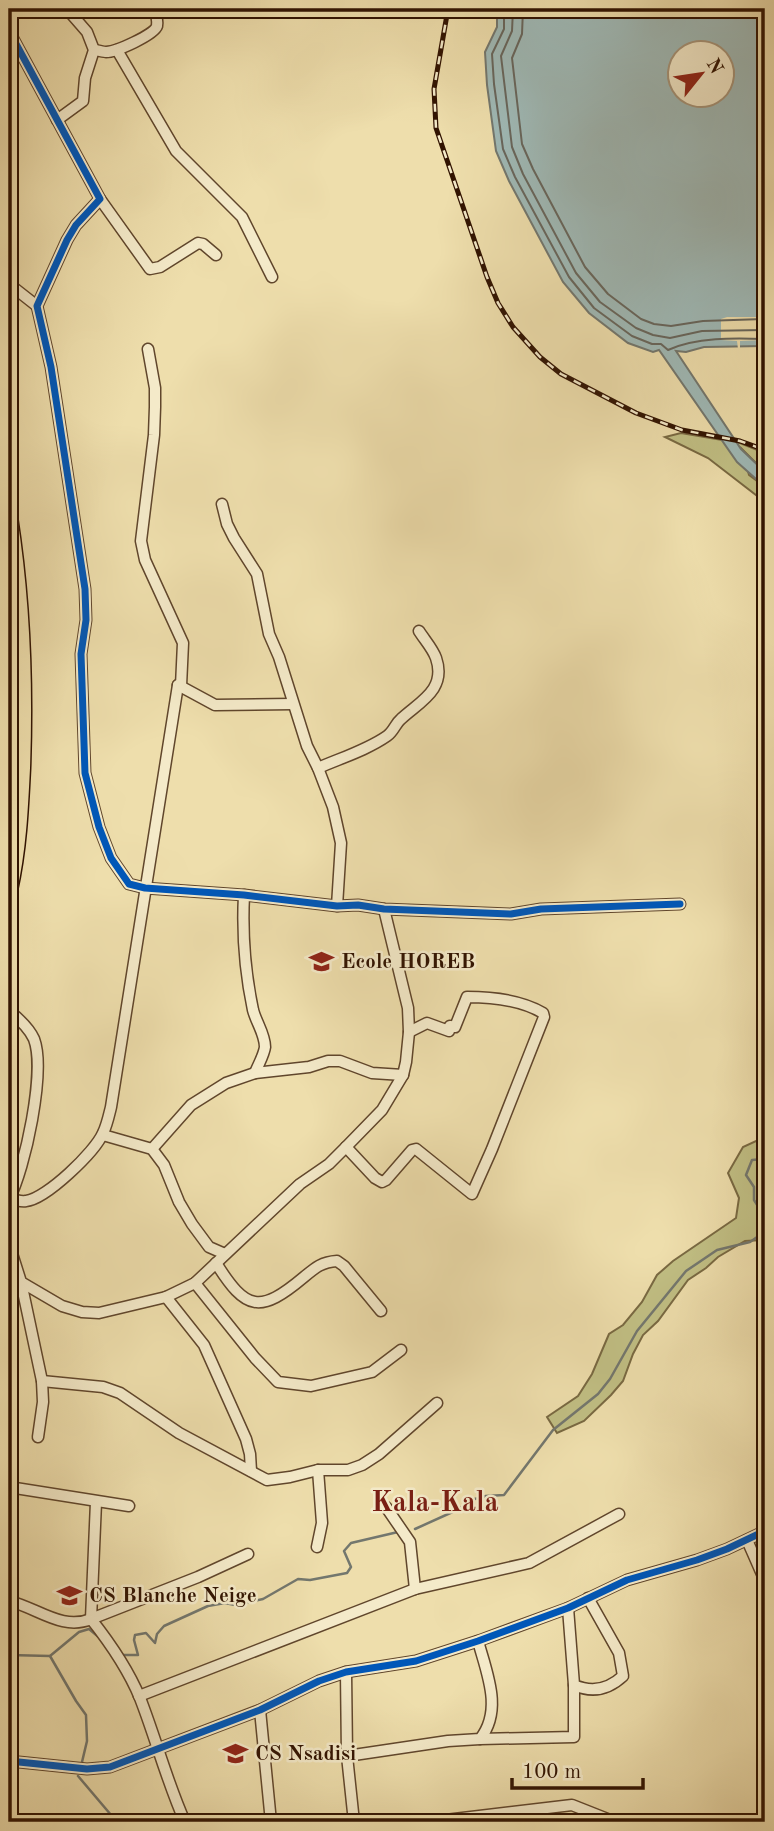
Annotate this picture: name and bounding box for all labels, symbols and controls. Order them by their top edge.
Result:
north arrow [666,38,736,108]
text: N [702,56,726,78]
school or university icon: Ecole HOREB [307,947,335,975]
place label: Ecole HOREB [341,952,475,973]
district label: Kala-Kala [371,1490,499,1518]
school or university icon: CS Blanche Neige [55,1581,83,1609]
place label: CS Blanche Neige [89,1586,257,1607]
school or university icon: CS Nsadisi [221,1739,249,1767]
place label: CS Nsadisi [255,1744,356,1765]
scale bar [512,1747,643,1791]
text: 100 m [522,1762,581,1783]

